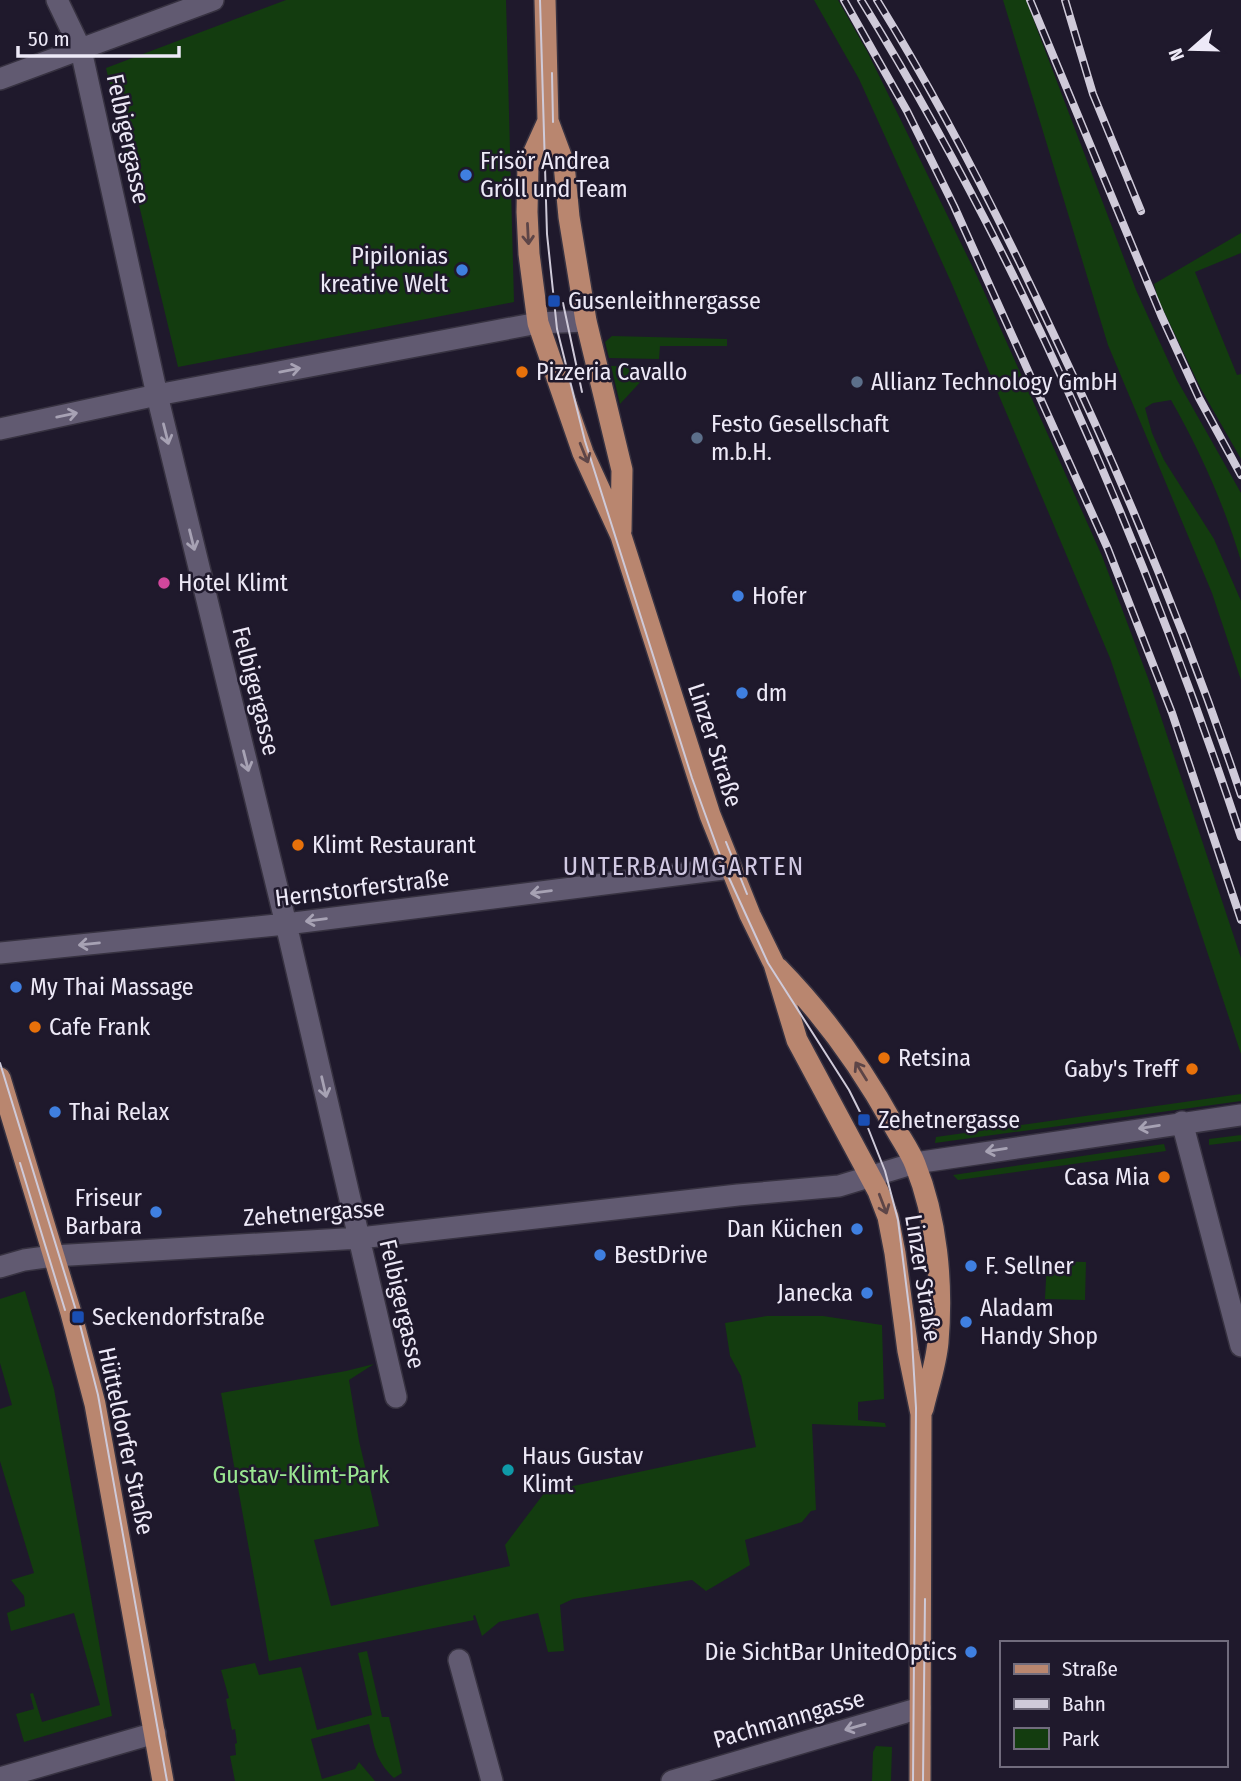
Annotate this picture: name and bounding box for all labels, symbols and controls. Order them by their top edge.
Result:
scale bar [18,14,178,58]
north arrow [1157,14,1227,84]
text: 50 m [28,26,70,52]
text: N [1164,45,1189,64]
street label: Felbigergasse [101,72,155,206]
place label: Frisör Andrea Gröll und Team [480,147,628,203]
marker: Frisör Andrea Gröll und Team [458,167,474,183]
one-way arrow [522,222,535,245]
place label: Pipilonias kreative Welt [320,242,448,298]
marker: Pipilonias kreative Welt [454,262,470,278]
place label: Gusenleithnergasse [568,287,761,315]
marker: Gusenleithnergasse [546,293,562,309]
place label: Pizzeria Cavallo [536,358,687,386]
one-way arrow [278,363,301,376]
marker: Pizzeria Cavallo [514,364,530,380]
place label: Allianz Technology GmbH [871,368,1118,396]
marker: Allianz Technology GmbH [849,374,865,390]
one-way arrow [55,407,78,421]
place label: Festo Gesellschaft m.b.H. [711,410,889,466]
one-way arrow [160,422,174,445]
marker: Festo Gesellschaft m.b.H. [689,430,705,446]
one-way arrow [578,441,591,463]
one-way arrow [186,528,199,551]
place label: Hotel Klimt [178,569,288,597]
marker: Hotel Klimt [156,575,172,591]
place label: Hofer [752,582,807,610]
marker: Hofer [730,588,746,604]
street label: Felbigergasse [226,624,286,758]
place label: dm [756,679,787,707]
street label: Linzer Straße [682,680,748,810]
marker: dm [734,685,750,701]
one-way arrow [240,749,253,772]
place label: Klimt Restaurant [312,831,476,859]
marker: Klimt Restaurant [290,837,306,853]
district label: UNTERBAUMGARTEN [563,851,805,882]
street label: Hernstorferstraße [273,863,451,913]
one-way arrow [531,886,553,899]
one-way arrow [305,914,327,927]
one-way arrow [79,938,101,951]
place label: My Thai Massage [30,973,194,1001]
marker: My Thai Massage [8,979,24,995]
place label: Cafe Frank [49,1013,151,1041]
marker: Cafe Frank [27,1019,43,1035]
place label: Retsina [898,1044,971,1072]
marker: Retsina [876,1050,892,1066]
place label: Gaby's Treff [1064,1055,1180,1083]
marker: Gaby's Treff [1184,1061,1200,1077]
one-way arrow [853,1062,867,1082]
one-way arrow [318,1075,331,1098]
place label: Thai Relax [69,1098,170,1126]
marker: Thai Relax [47,1104,63,1120]
place label: Zehetnergasse [878,1106,1020,1134]
marker: Zehetnergasse [856,1112,872,1128]
one-way arrow [1138,1121,1161,1134]
one-way arrow [986,1144,1008,1157]
place label: Casa Mia [1064,1163,1150,1191]
marker: Casa Mia [1156,1169,1172,1185]
place label: Friseur Barbara [65,1184,143,1240]
one-way arrow [878,1193,890,1215]
street label: Zehetnergasse [242,1194,386,1232]
marker: Friseur Barbara [148,1204,164,1220]
street label: Linzer Straße [899,1212,947,1344]
place label: Dan Küchen [727,1215,843,1243]
marker: Dan Küchen [849,1221,865,1237]
street label: Felbigergasse [374,1237,430,1371]
place label: BestDrive [614,1241,708,1269]
marker: BestDrive [592,1247,608,1263]
place label: F. Sellner [985,1252,1074,1280]
marker: F. Sellner [963,1258,979,1274]
place label: Janecka [777,1279,853,1307]
marker: Janecka [859,1285,875,1301]
place label: Aladam Handy Shop [980,1294,1098,1350]
place label: Seckendorfstraße [92,1303,265,1331]
marker: Seckendorfstraße [70,1309,86,1325]
marker: Aladam Handy Shop [958,1314,974,1330]
street label: Hütteldorfer Straße [92,1345,160,1537]
place label: Haus Gustav Klimt [522,1442,643,1498]
park label: Gustav-Klimt-Park [213,1461,390,1489]
marker: Haus Gustav Klimt [500,1462,516,1478]
place label: Die SichtBar UnitedOptics [705,1638,957,1666]
legend [1000,1641,1227,1767]
marker: Die SichtBar UnitedOptics [963,1644,979,1660]
text: Straße [1062,1656,1118,1682]
street label: Pachmanngasse [710,1684,868,1754]
text: Bahn [1062,1691,1106,1717]
one-way arrow [844,1721,866,1734]
text: Park [1062,1726,1100,1752]

